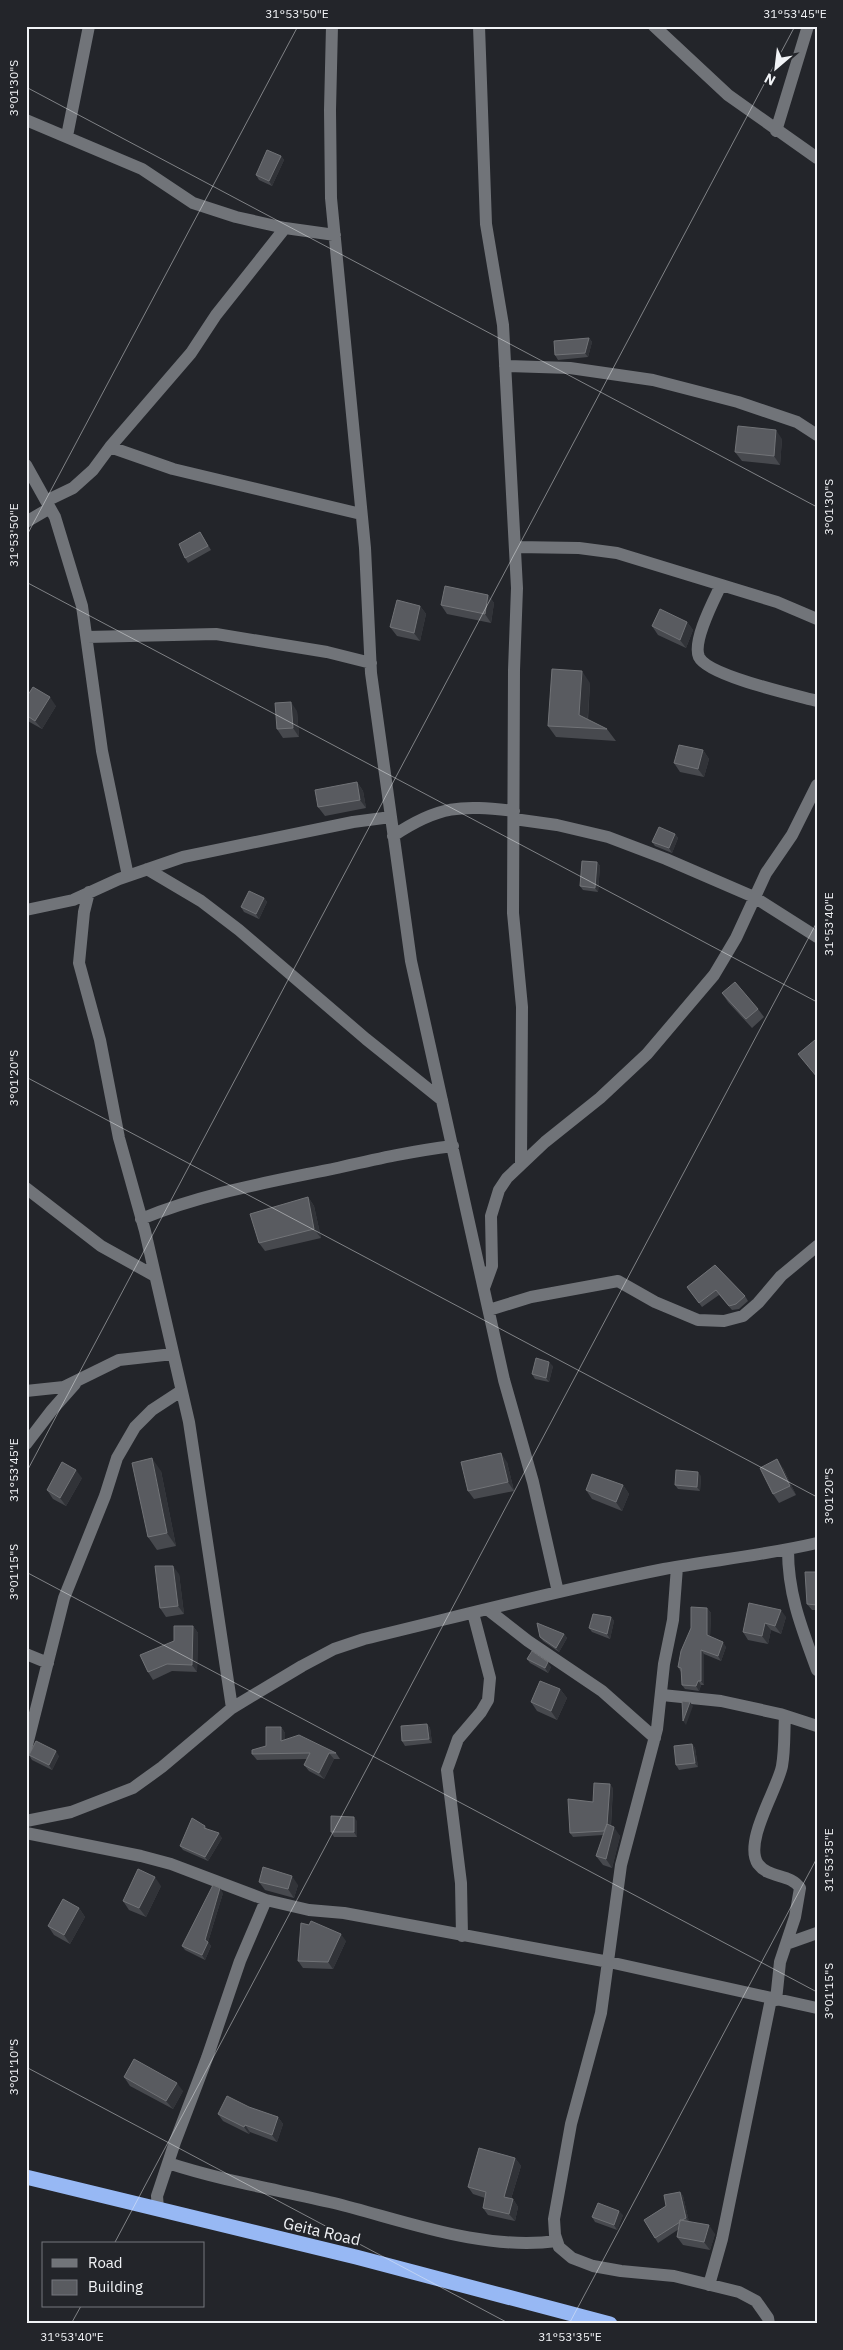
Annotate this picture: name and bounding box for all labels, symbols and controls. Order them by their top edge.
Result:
text: 31°53'50"E [265,6,329,21]
text: 31°53'45"E [763,6,827,21]
north arrow [750,42,800,92]
text: 3°01'30"S [6,60,21,116]
text: N [761,69,779,90]
text: 3°01'30"S [821,479,836,535]
text: 31°53'50"E [6,503,21,567]
text: 31°53'40"E [821,892,836,956]
text: 3°01'20"S [6,1050,21,1106]
text: 31°53'45"E [6,1438,21,1502]
text: 3°01'20"S [821,1468,836,1524]
text: 3°01'15"S [6,1544,21,1600]
text: 31°53'35"E [821,1828,836,1892]
text: 3°01'15"S [821,1963,836,2019]
text: 3°01'10"S [6,2039,21,2095]
street label: Geita Road [281,2212,363,2250]
legend [42,2242,205,2308]
text: Road [88,2253,123,2272]
text: Building [88,2277,143,2296]
text: 31°53'40"E [40,2329,104,2344]
text: 31°53'35"E [538,2329,602,2344]

